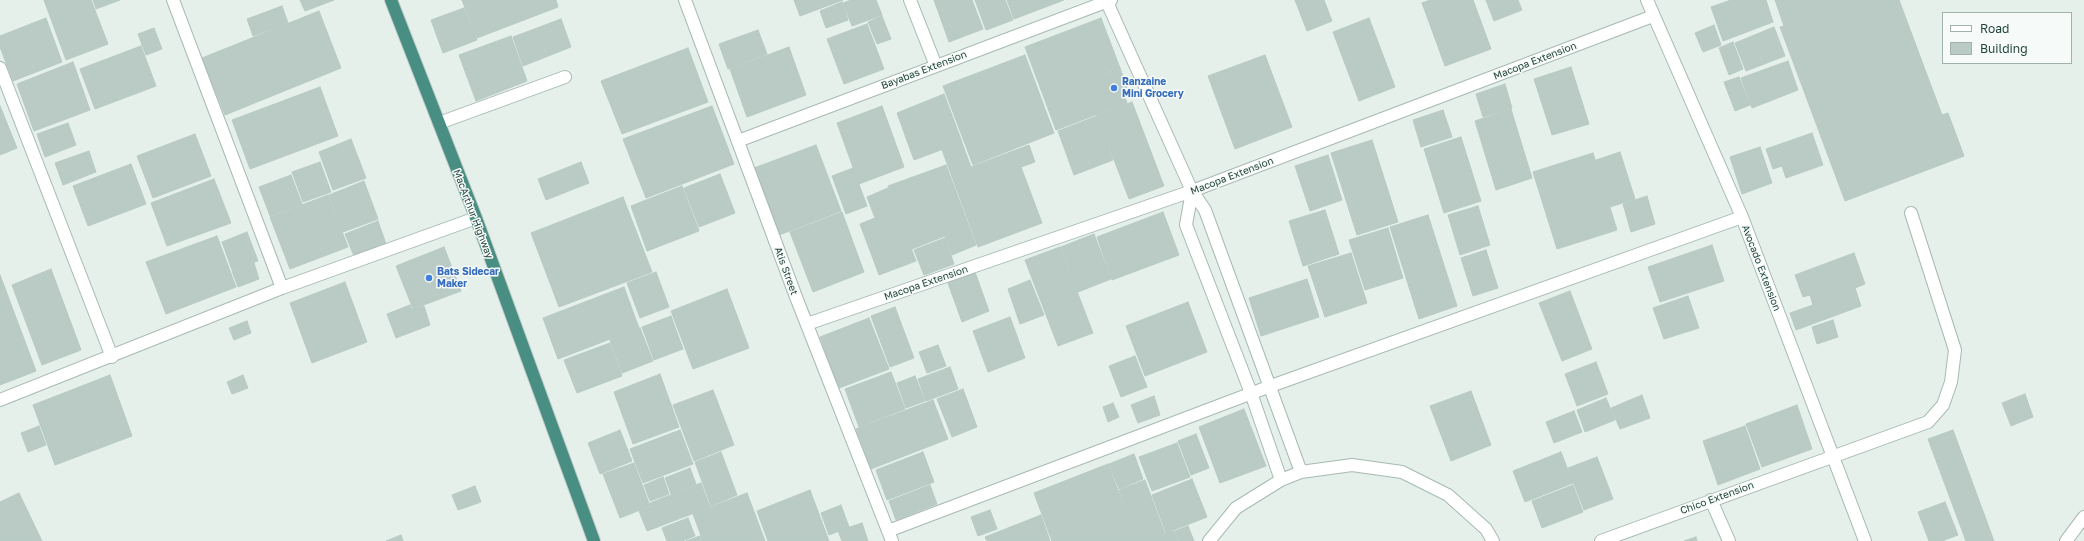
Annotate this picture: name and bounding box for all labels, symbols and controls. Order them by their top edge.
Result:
legend [1942,12,2072,64]
text: Road [1980,21,2009,36]
street label: Macopa Extension [1492,40,1578,82]
text: Building [1980,41,2028,56]
street label: Bayabas Extension [880,48,968,92]
place label: Ranzaine Mini Grocery [1122,76,1184,100]
marker: Ranzaine Mini Grocery [1109,83,1119,93]
street label: Macopa Extension [1189,155,1275,197]
street label: MacArthur Highway [450,168,496,260]
street label: Avocado Extension [1739,223,1783,313]
street label: Atis Street [772,245,800,297]
street label: Macopa Extension [883,263,969,303]
place label: Bats Sidecar Maker [437,266,499,290]
marker: Bats Sidecar Maker [424,273,434,283]
street label: Chico Extension [1679,479,1755,517]

